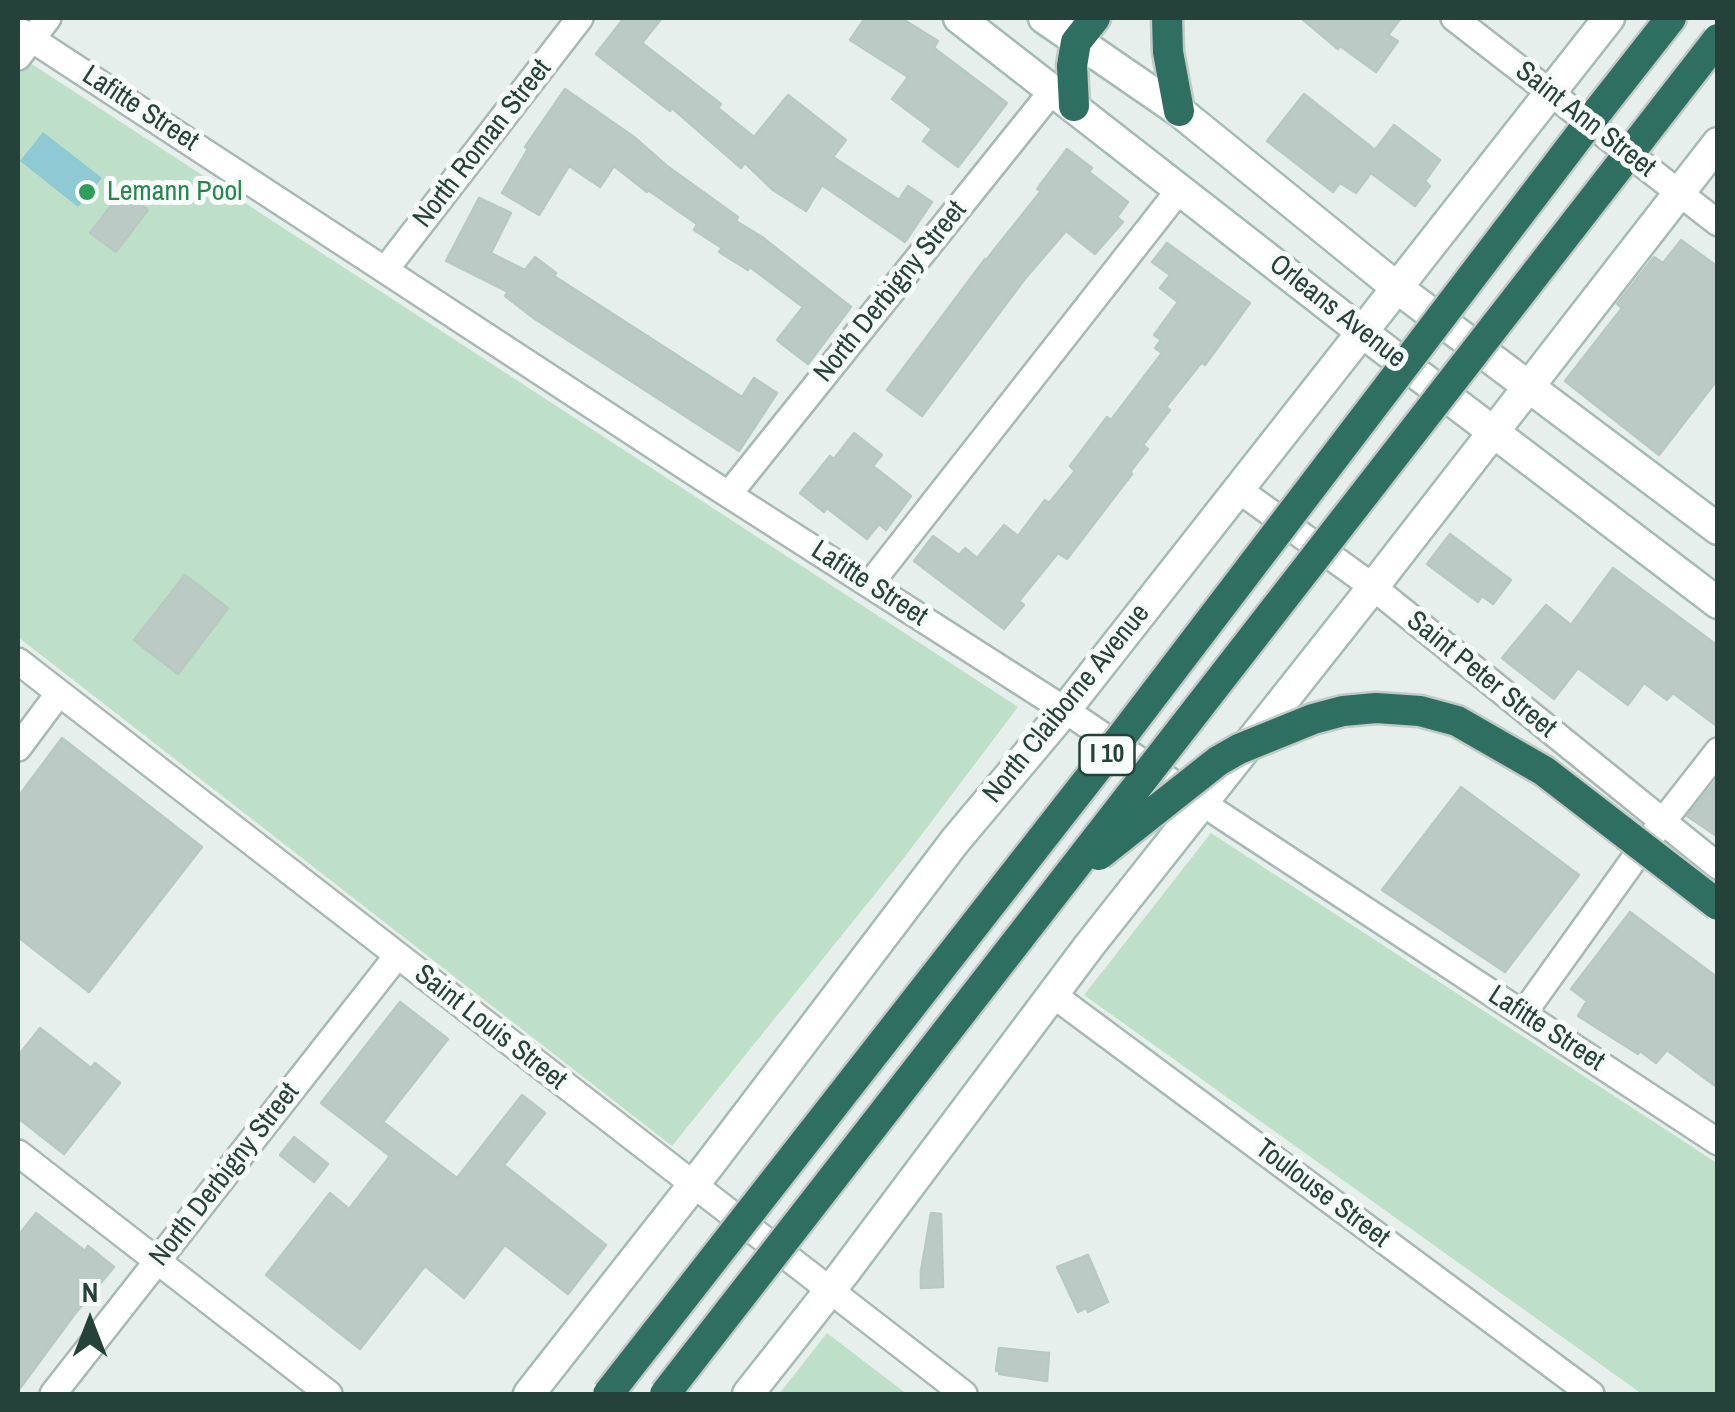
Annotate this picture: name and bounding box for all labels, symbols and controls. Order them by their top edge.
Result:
street label: North Roman Street [407,53,559,235]
street label: Saint Ann Street [1508,55,1662,185]
street label: Lafitte Street [76,59,204,159]
place label: Lemann Pool [107,175,242,209]
marker: Lemann Pool [76,181,98,203]
street label: North Derbigny Street [808,195,974,389]
street label: Orleans Avenue [1262,248,1412,376]
street label: Lafitte Street [805,534,933,634]
street label: North Claiborne Avenue [977,598,1157,810]
street label: Saint Peter Street [1400,605,1562,745]
road number: I 10 [1080,735,1134,775]
street label: Saint Louis Street [407,958,573,1098]
street label: Lafitte Street [1482,979,1610,1079]
street label: North Derbigny Street [143,1077,307,1273]
street label: Toulouse Street [1248,1133,1396,1255]
north arrow [40,1272,140,1372]
text: N [82,1273,98,1311]

